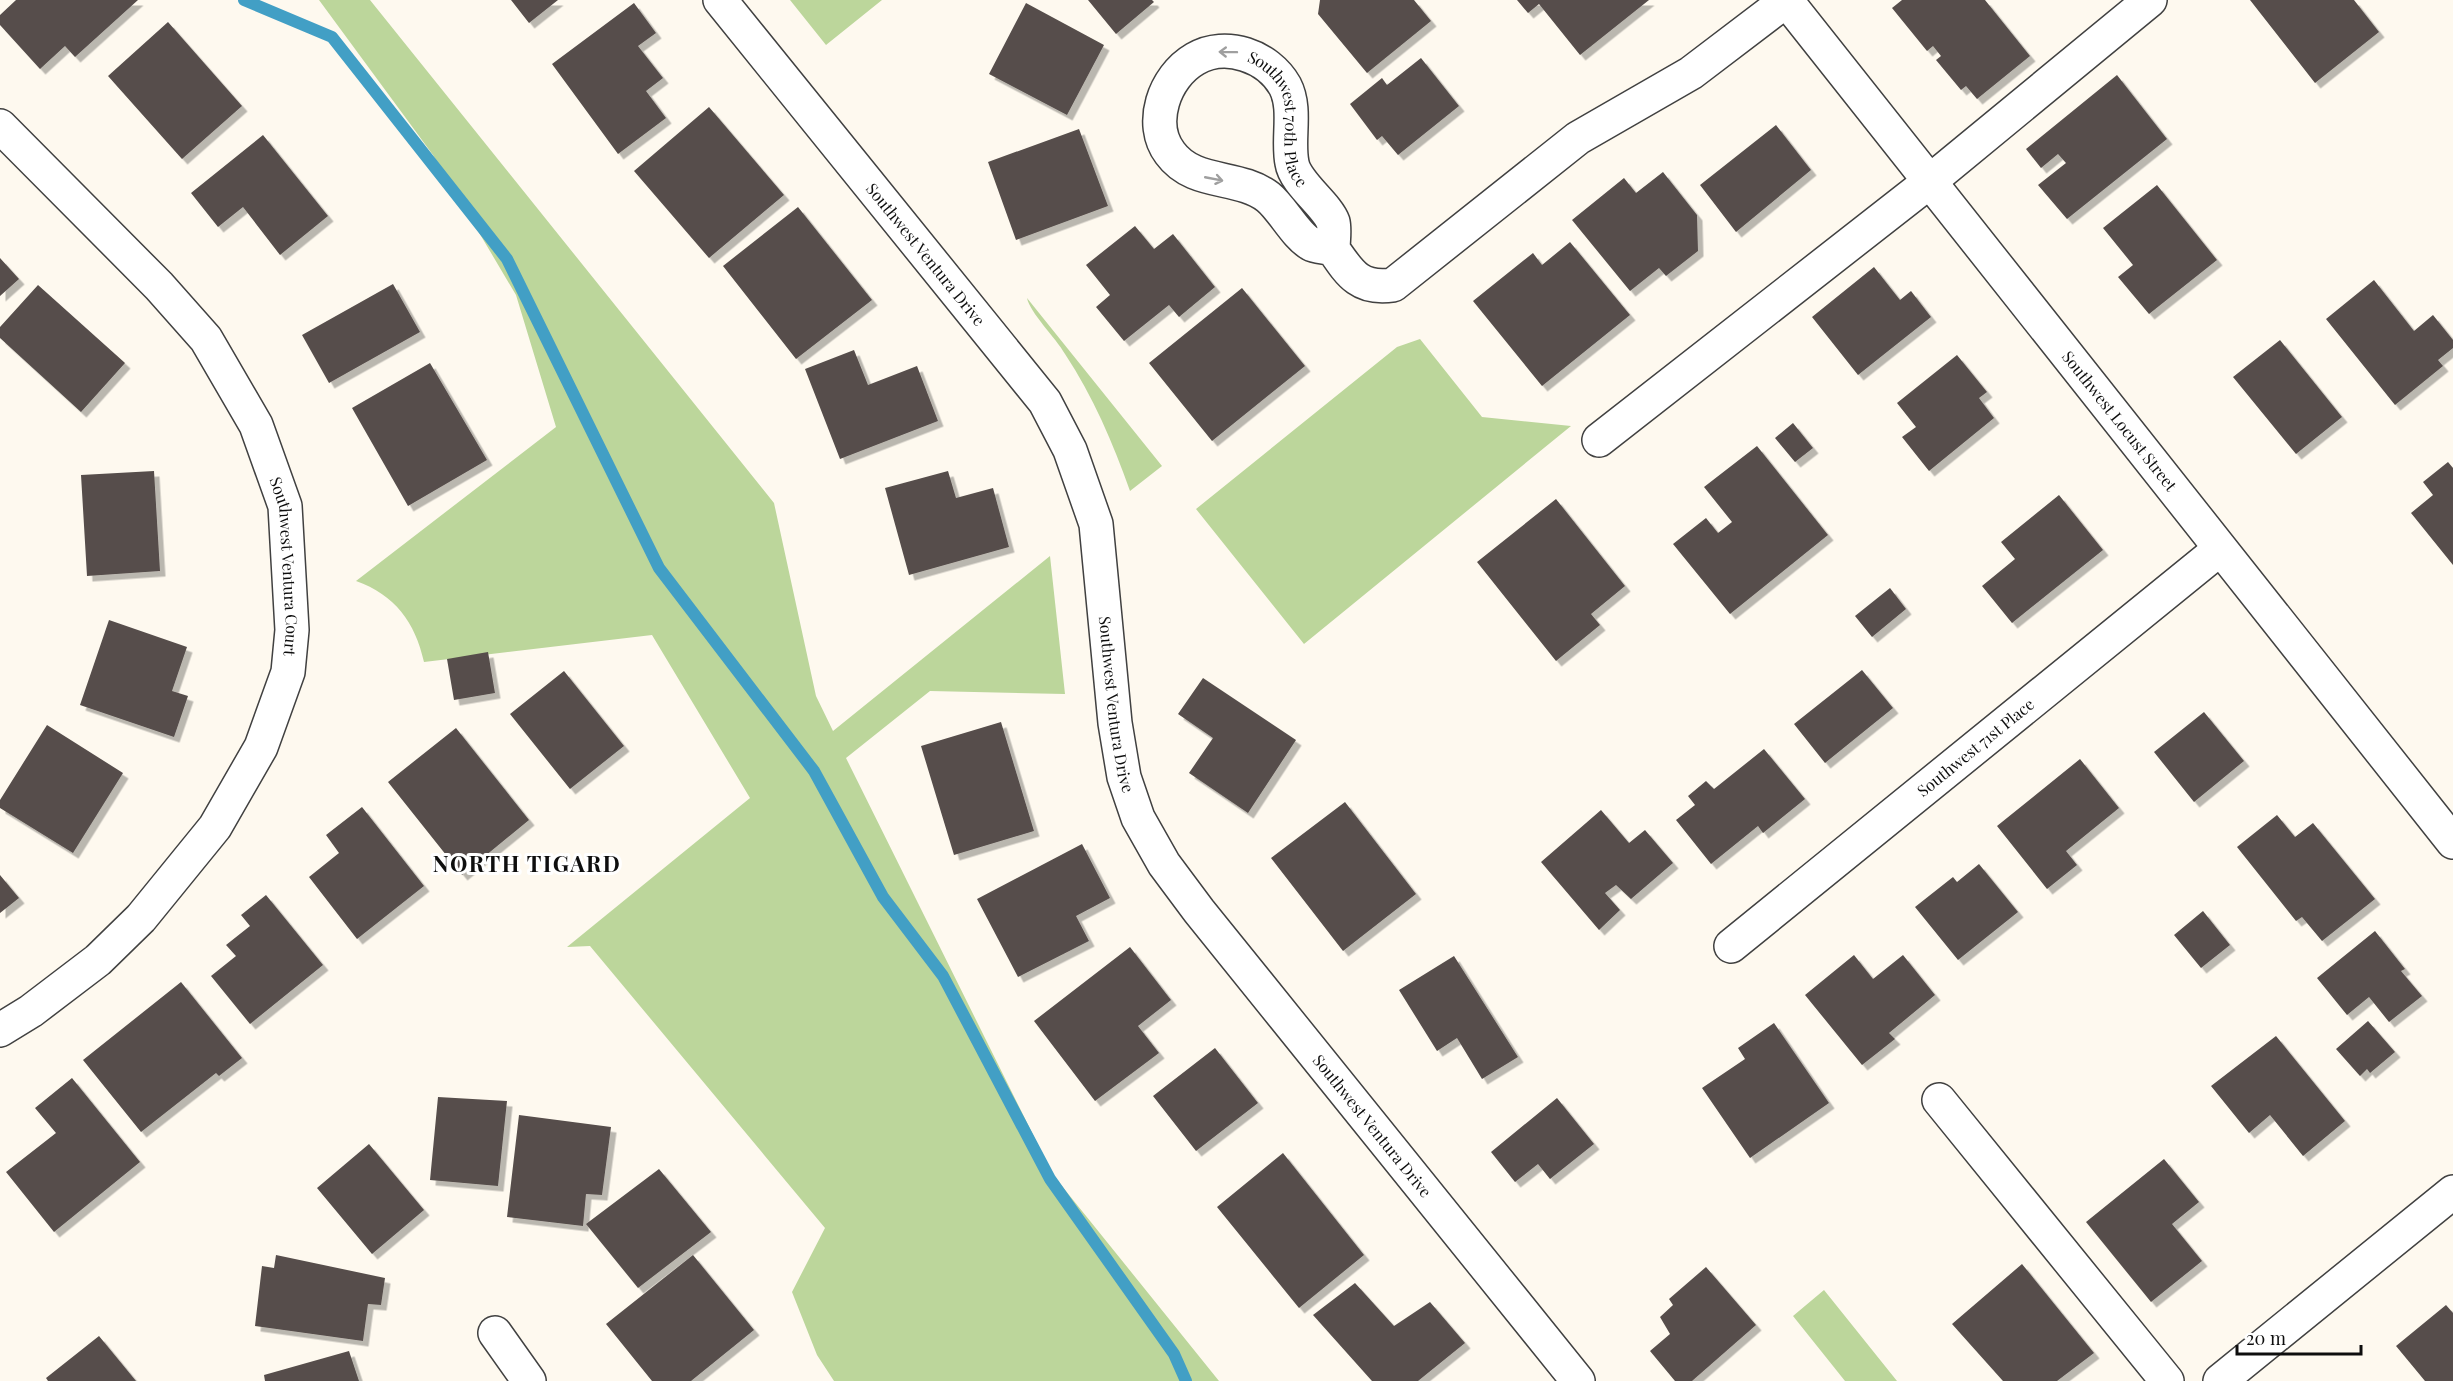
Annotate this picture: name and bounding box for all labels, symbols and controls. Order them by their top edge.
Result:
one-way arrow [1218,46,1238,58]
street label: Southwest 70th Place [1245,46,1313,191]
one-way arrow [1204,174,1223,185]
street label: Southwest Ventura Drive [862,178,990,330]
street label: Southwest Locust Street [2058,346,2182,495]
street label: Southwest Ventura Court [265,474,303,657]
street label: Southwest Ventura Drive [1095,615,1140,795]
street label: Southwest 71st Place [1912,693,2038,801]
district label: NORTH TIGARD [433,848,621,878]
street label: Southwest Ventura Drive [1309,1050,1437,1201]
scale bar [2237,1318,2362,1356]
text: 20 m [2246,1326,2286,1350]

